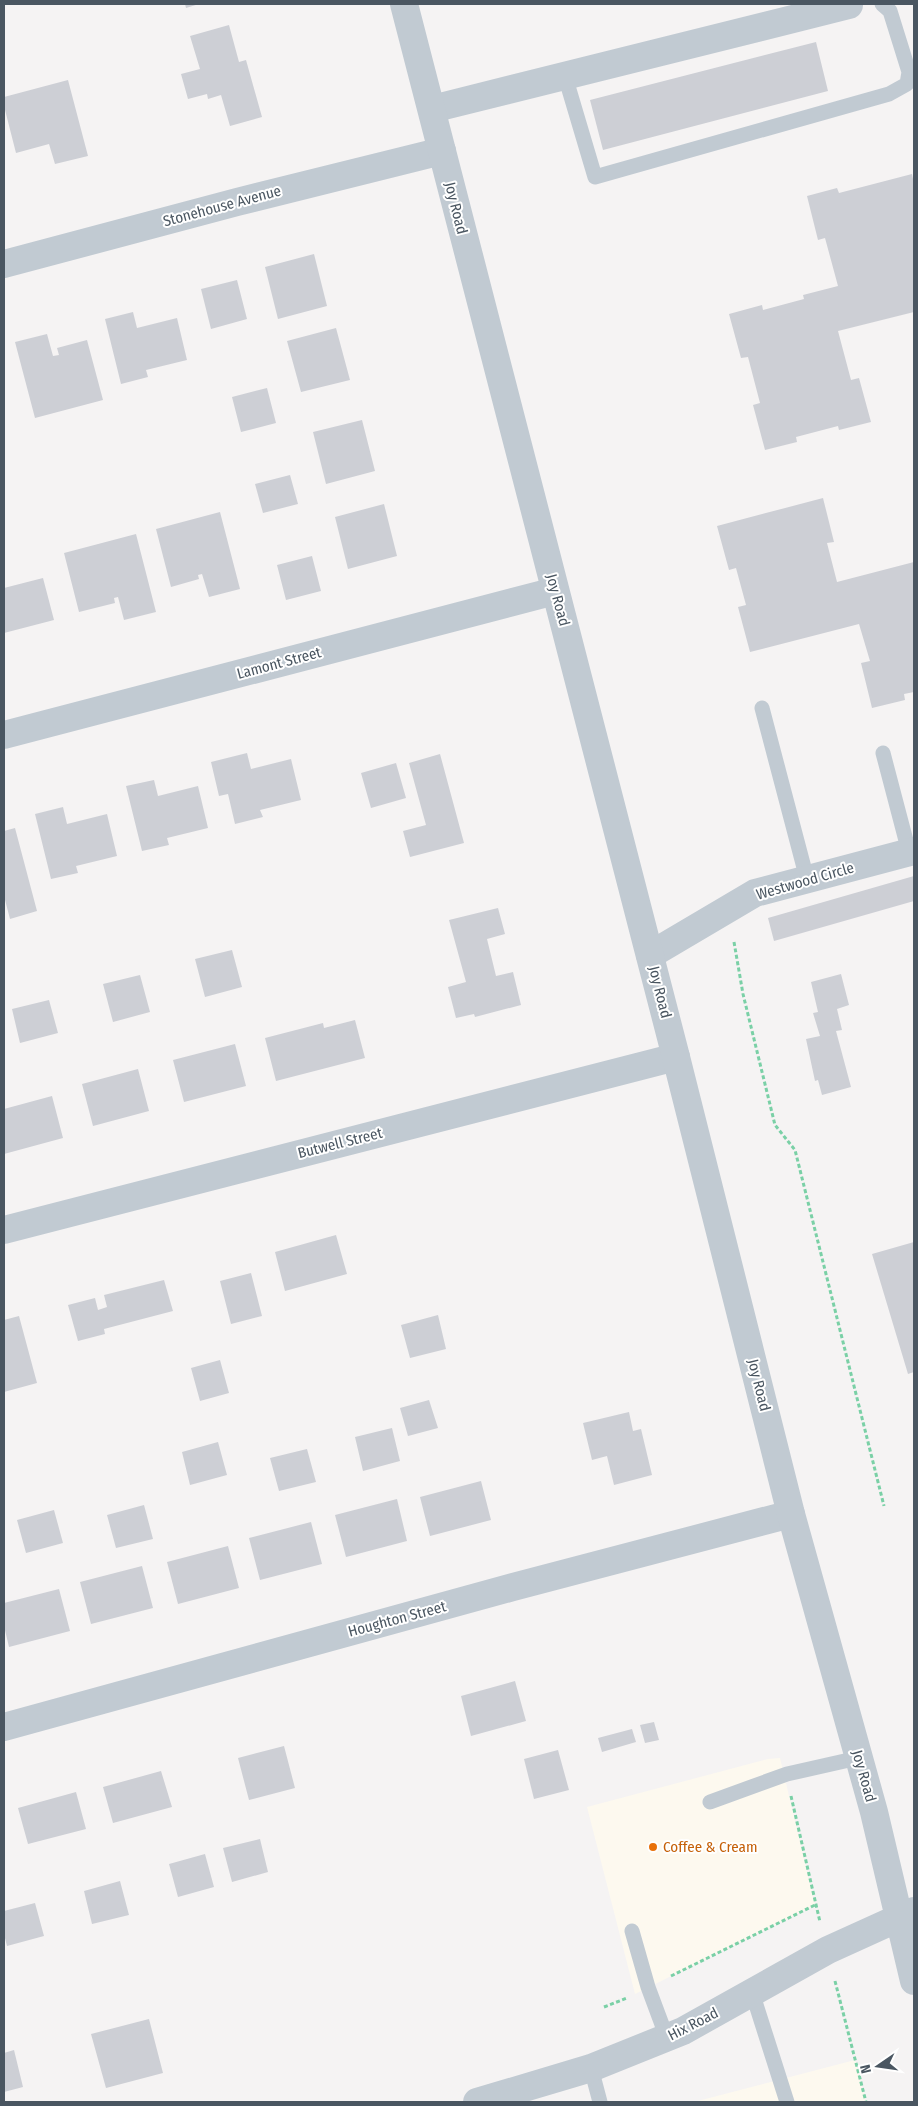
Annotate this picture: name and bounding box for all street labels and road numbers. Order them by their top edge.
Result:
street label: Joy Road [441,180,471,236]
street label: Stonehouse Avenue [161,182,283,230]
street label: Joy Road [542,572,574,628]
street label: Lamont Street [235,643,323,683]
street label: Westwood Circle [754,858,856,904]
street label: Joy Road [645,964,675,1020]
street label: Butwell Street [296,1124,384,1162]
street label: Joy Road [744,1357,774,1413]
street label: Houghton Street [346,1597,448,1641]
street label: Joy Road [848,1748,880,1804]
street label: Hix Road [665,2004,721,2044]

